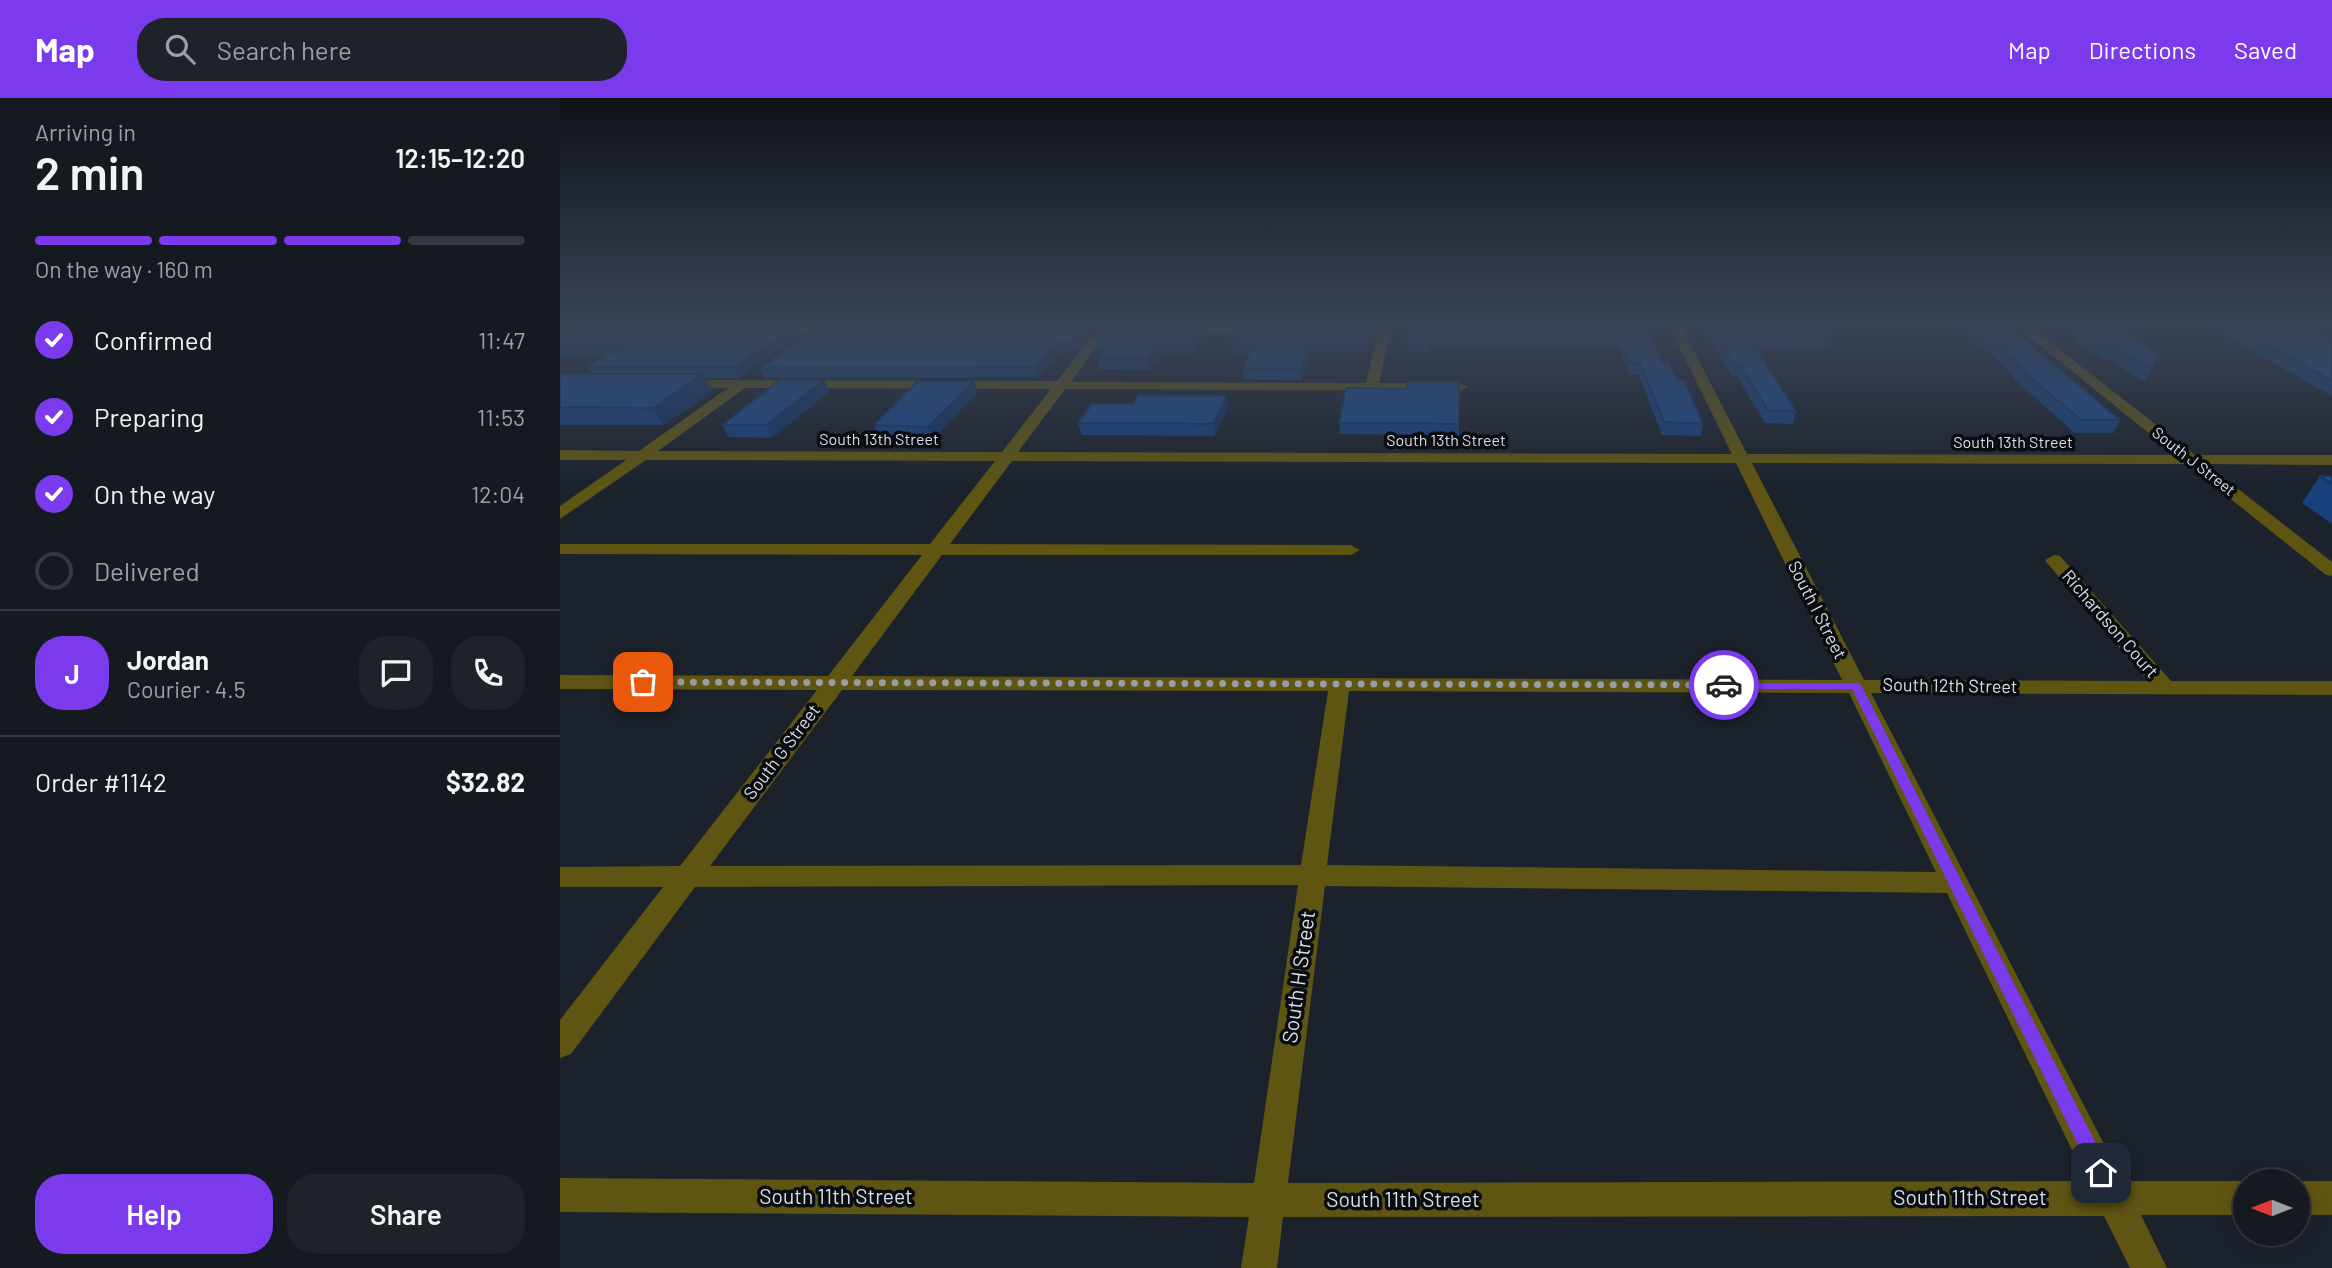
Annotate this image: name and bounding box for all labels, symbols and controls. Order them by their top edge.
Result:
search box [137,18,627,81]
text: Map [35,29,95,69]
icon: search [161,30,199,68]
text: Search here [217,34,352,65]
text: Map [2008,35,2051,64]
text: Directions [2089,35,2196,64]
text: Saved [2234,35,2297,64]
text: Arriving in [35,118,136,146]
text: 12:15–12:20 [395,142,525,173]
text: 2 min [35,144,144,199]
text: On the way · 160 m [35,255,213,283]
icon: check [35,321,73,359]
text: Confirmed [94,324,213,355]
text: 11:47 [478,326,525,354]
icon: check [35,398,73,436]
text: Preparing [94,401,204,432]
text: 11:53 [477,403,525,431]
street label: South J Street [2149,422,2240,499]
street label: South 13th Street [819,429,939,448]
street label: South 13th Street [1386,430,1506,449]
street label: South 13th Street [1953,432,2073,451]
icon: check [35,475,73,513]
text: On the way [94,478,215,509]
text: 12:04 [471,480,525,508]
text: Delivered [94,555,200,586]
street label: South I Street [1784,557,1852,662]
street label: Richardson Court [2058,565,2164,682]
button: chat [359,636,433,710]
button: phone [451,636,525,710]
text: Jordan [127,644,209,675]
courier [1689,650,1759,720]
pin [613,652,673,712]
text: J [64,658,80,689]
icon: bag [624,663,662,701]
icon: car [1705,666,1743,704]
street label: South 12th Street [1882,673,2018,697]
text: Courier · 4.5 [127,675,246,703]
street label: South G Street [738,699,824,803]
text: Order #1142 [35,766,167,797]
text: $32.82 [446,766,525,797]
street label: South H Street [1276,909,1319,1045]
pin [2071,1143,2131,1203]
icon: home [2082,1154,2120,1192]
north arrow [2233,1169,2310,1246]
map controls [2233,1169,2310,1246]
button: Help [35,1174,273,1254]
button: Share [287,1174,525,1254]
street label: South 11th Street [759,1183,913,1208]
street label: South 11th Street [1893,1184,2047,1209]
street label: South 11th Street [1326,1186,1480,1211]

